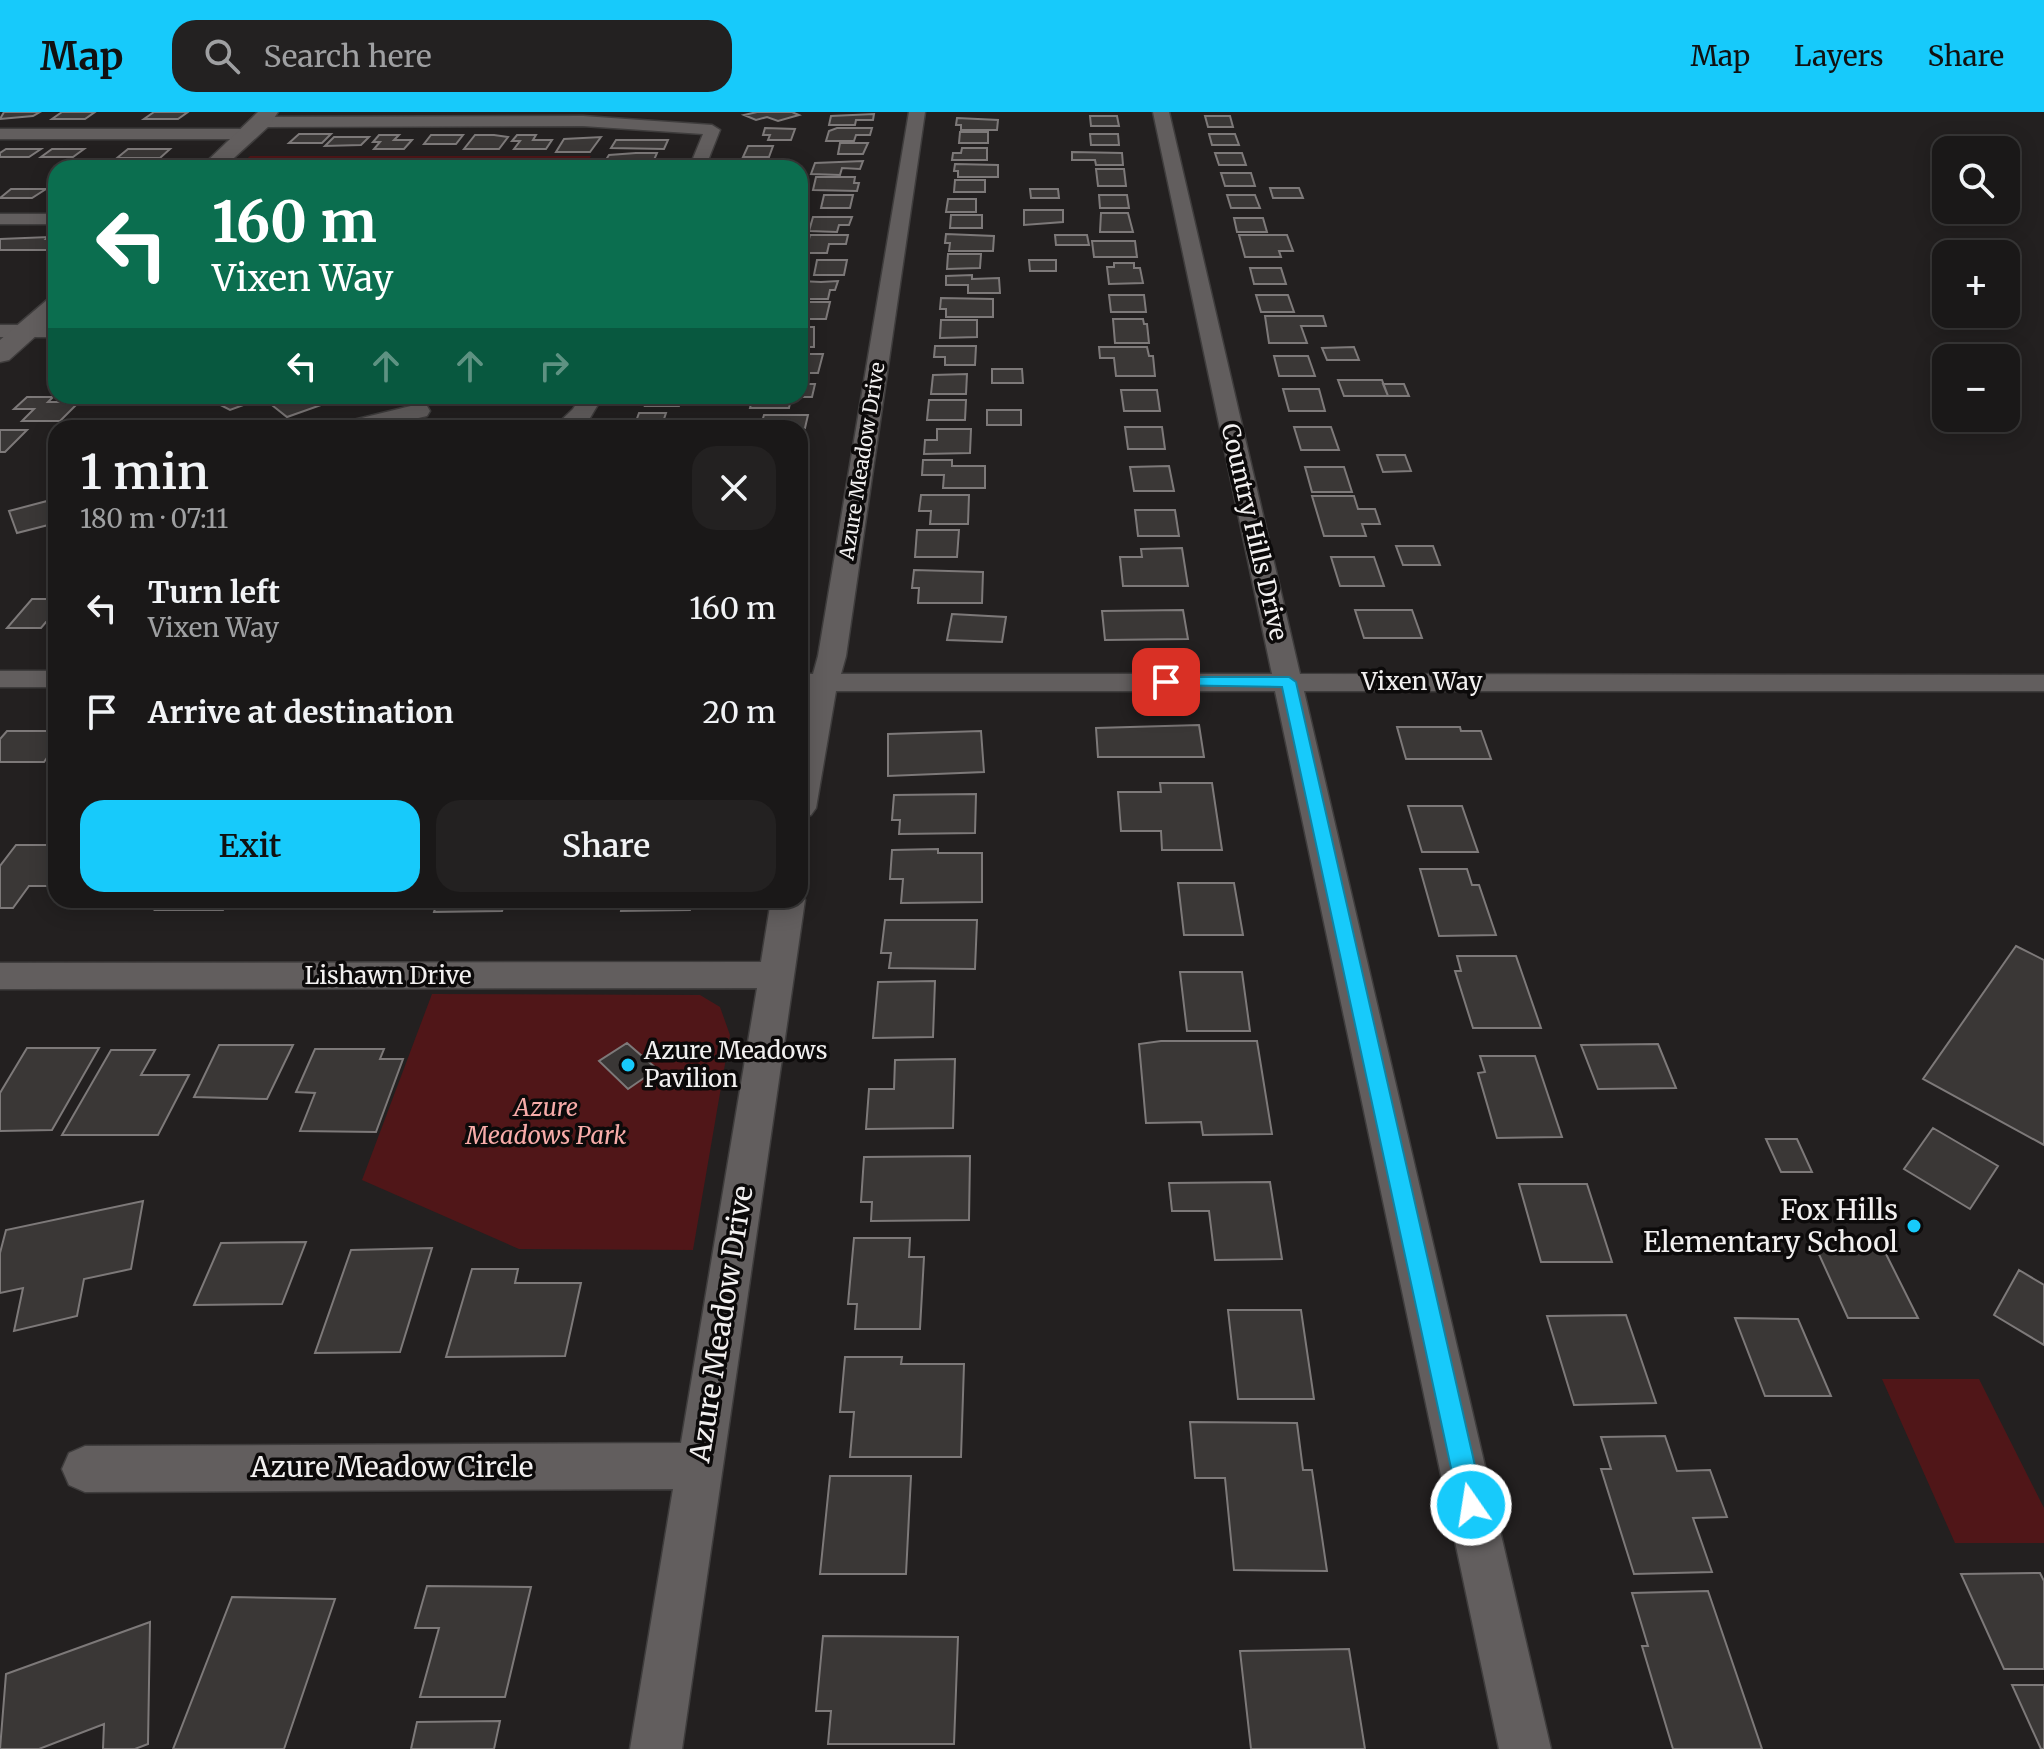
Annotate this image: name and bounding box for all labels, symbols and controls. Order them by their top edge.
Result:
search box [172,20,732,92]
text: Map [40,33,124,80]
icon: search [200,34,244,78]
text: Search here [264,37,432,75]
text: Map [1690,38,1750,74]
text: Layers [1794,38,1883,74]
text: Share [1927,38,2004,74]
map controls [1932,136,2020,432]
button: search [1932,136,2020,224]
text: 160 m [212,187,377,257]
icon: left [80,192,184,296]
button: + [1932,240,2020,328]
text: Vixen Way [212,256,393,301]
icon: left [280,344,324,388]
icon: ahead [364,344,408,388]
icon: ahead [448,344,492,388]
icon: right [532,344,576,388]
button: − [1932,344,2020,432]
street label: Azure Meadow Drive [833,360,889,562]
street label: Country Hills Drive [1214,420,1295,643]
text: 1 min [80,442,209,502]
button: close [692,446,776,530]
text: 180 m · 07:11 [80,502,228,535]
text: Turn left [148,573,280,611]
icon: left [80,586,124,630]
text: 160 m [689,589,776,627]
text: Vixen Way [148,611,279,644]
pin [1132,648,1200,716]
icon: arrive [1144,660,1188,704]
street label: Vixen Way [1361,666,1483,697]
icon: arrive [80,690,124,734]
text: Arrive at destination [148,693,454,731]
text: 20 m [703,693,776,731]
button: Exit [80,800,420,892]
button: Share [436,800,776,892]
street label: Lishawn Drive [304,960,472,991]
place label: Azure Meadows Pavilion [643,1035,827,1094]
marker: Azure Meadows Pavilion [619,1056,637,1074]
park label: Azure Meadows Park [465,1092,626,1151]
street label: Azure Meadow Drive [681,1183,761,1466]
place label: Fox Hills Elementary School [1643,1192,1898,1260]
marker: Fox Hills Elementary School [1905,1217,1923,1235]
street label: Azure Meadow Circle [250,1449,533,1485]
position arrow [1429,1463,1513,1547]

